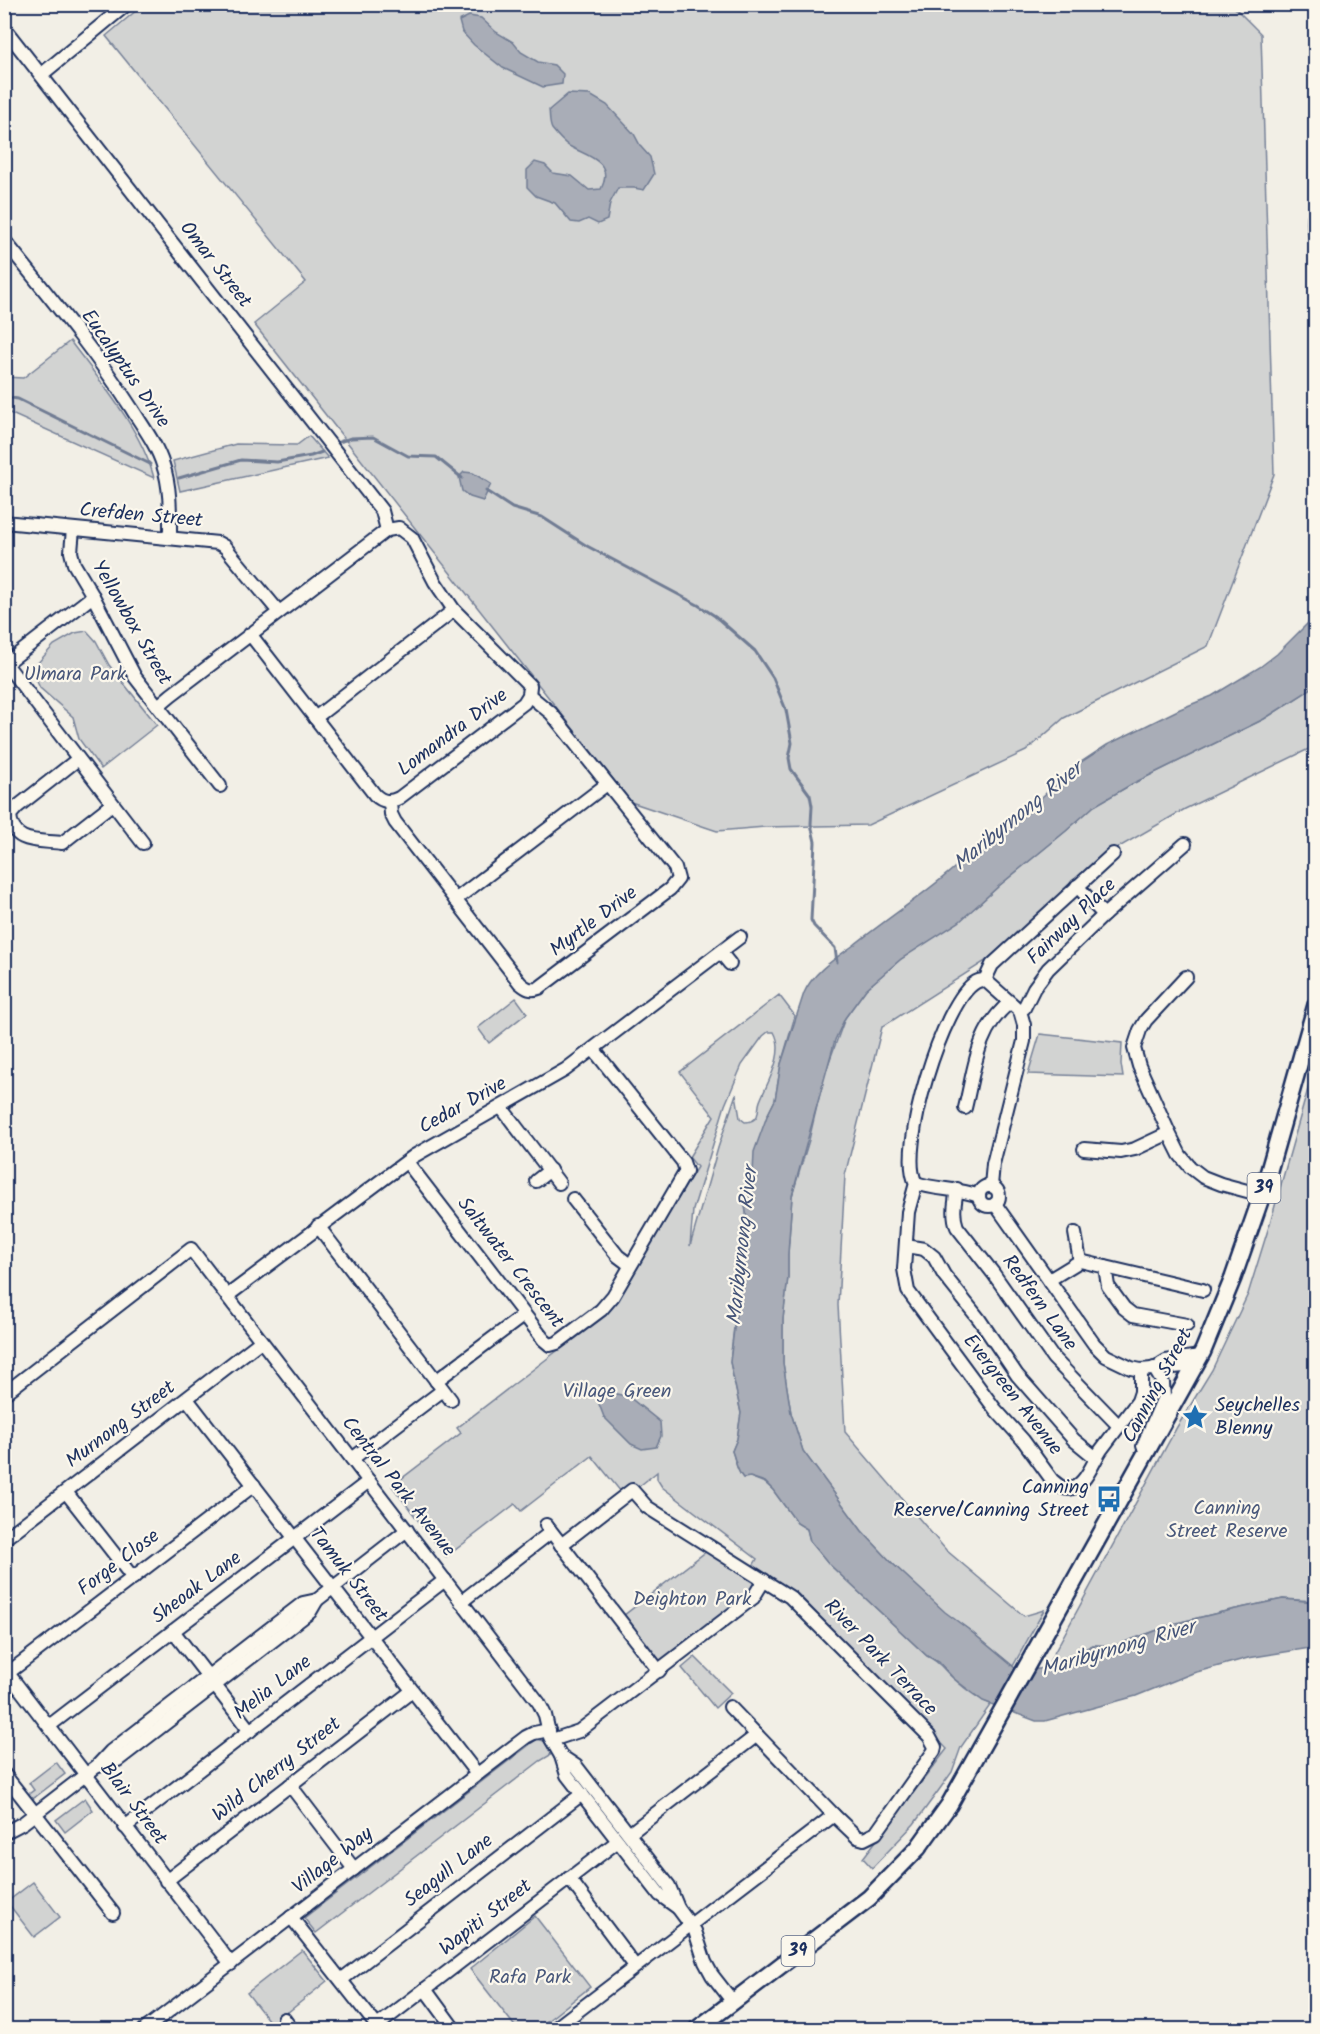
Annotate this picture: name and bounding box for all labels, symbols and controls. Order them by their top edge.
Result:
street label: Omar Street [171,215,259,316]
street label: Eucalyptus Drive [72,303,178,435]
street label: Crefden Street [78,495,204,537]
street label: Yellowbox Street [82,555,180,692]
park label: Ulmara Park [24,659,127,691]
street label: Lomandra Drive [391,681,515,785]
water label: Maribyrnong River [946,752,1093,880]
street label: Fairway Place [1020,871,1124,973]
street label: Myrtle Drive [543,878,645,966]
street label: Cedar Drive [413,1069,513,1143]
water label: Maribyrnong River [718,1161,768,1327]
road number: 39 [1248,1173,1280,1203]
street label: Saltwater Crescent [448,1190,572,1336]
street label: Redfern Lane [993,1248,1085,1358]
street label: Canning Street [1114,1322,1202,1449]
street label: Evergreen Avenue [954,1327,1070,1463]
street label: Murnong Street [59,1373,183,1477]
park label: Village Green [563,1376,671,1408]
place label: Seychelles Blenny [1215,1390,1300,1445]
place icon: Seychelles Blenny [1180,1402,1210,1432]
street label: Central Park Avenue [333,1410,463,1564]
place label: Canning Reserve/Canning Street [893,1472,1089,1527]
bus stop icon: Canning Reserve/Canning Street [1094,1484,1124,1514]
park label: Canning Street Reserve [1167,1493,1288,1548]
street label: Tamuk Street [300,1520,396,1630]
street label: Forge Close [71,1521,167,1605]
street label: Sheoak Lane [145,1543,249,1633]
park label: Deighton Park [633,1584,752,1616]
street label: River Park Terrace [815,1592,945,1724]
water label: Maribyrnong River [1037,1610,1203,1687]
street label: Melia Lane [227,1647,319,1729]
street label: Wild Cherry Street [206,1709,349,1831]
street label: Blair Street [91,1756,175,1853]
street label: Village Way [286,1819,381,1903]
street label: Seagull Lane [397,1826,501,1916]
street label: Wapiti Street [433,1871,540,1965]
road number: 39 [782,1936,814,1966]
park label: Rafa Park [489,1962,572,1994]

